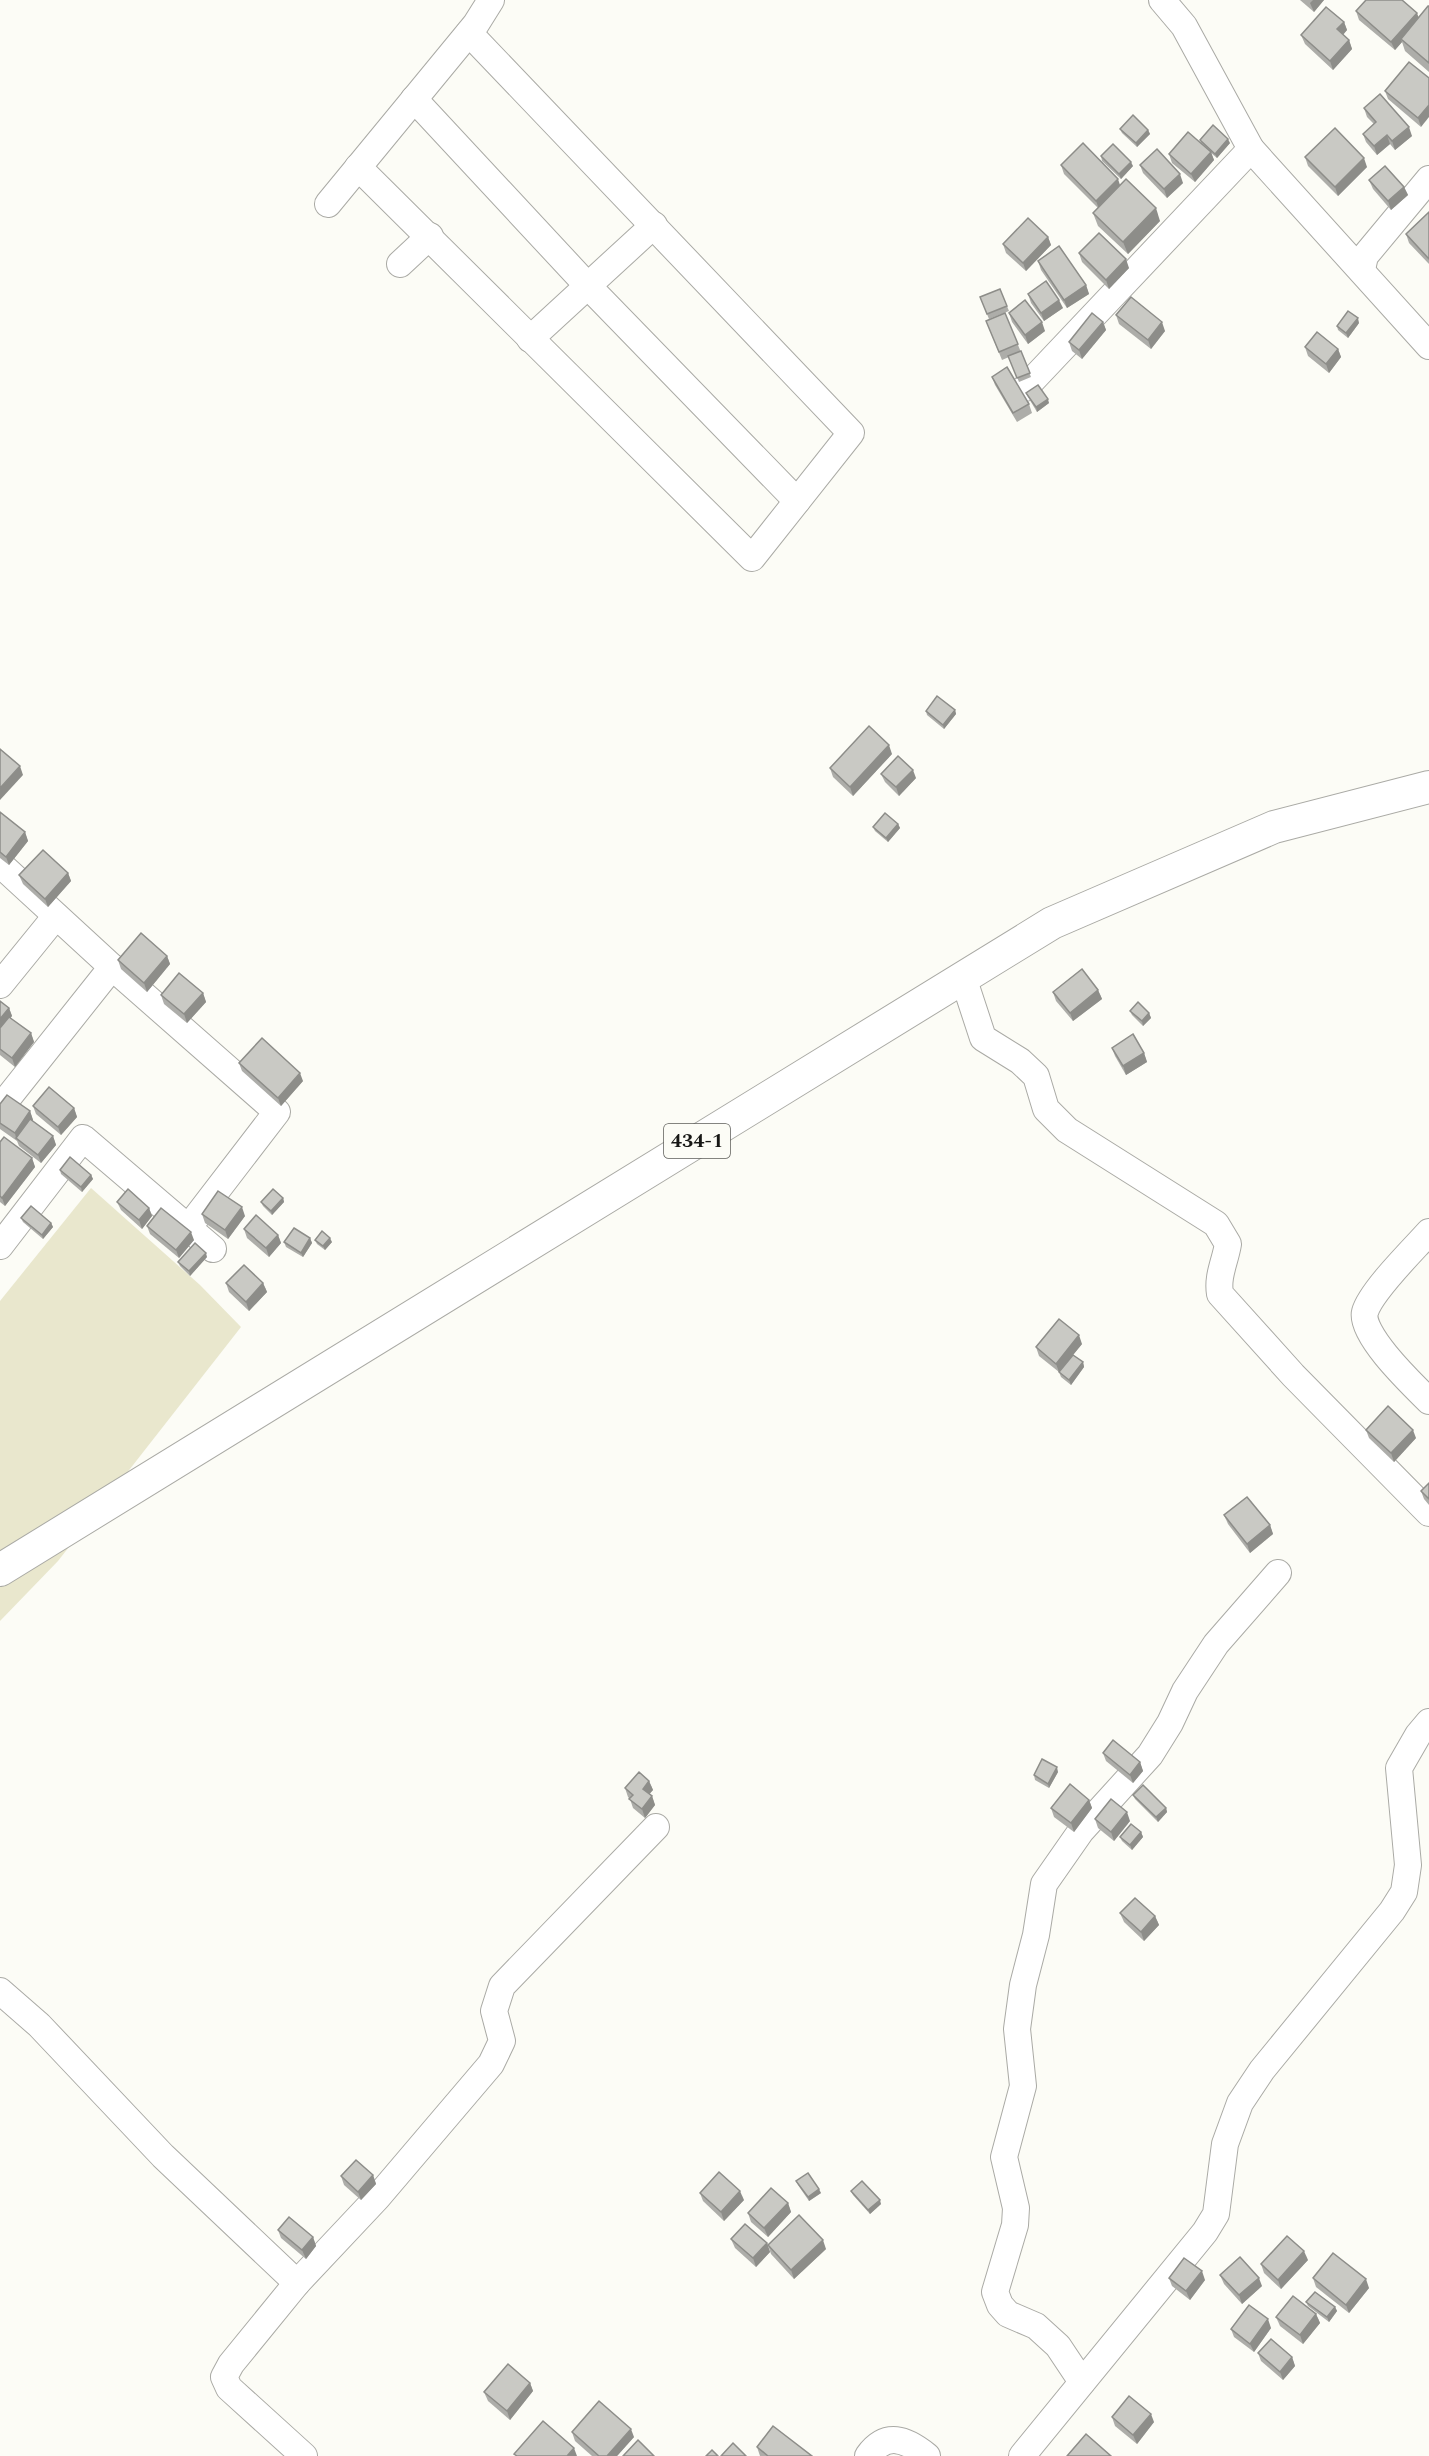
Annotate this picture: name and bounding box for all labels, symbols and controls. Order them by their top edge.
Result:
road number: 434-1 [664,1124,730,1158]

